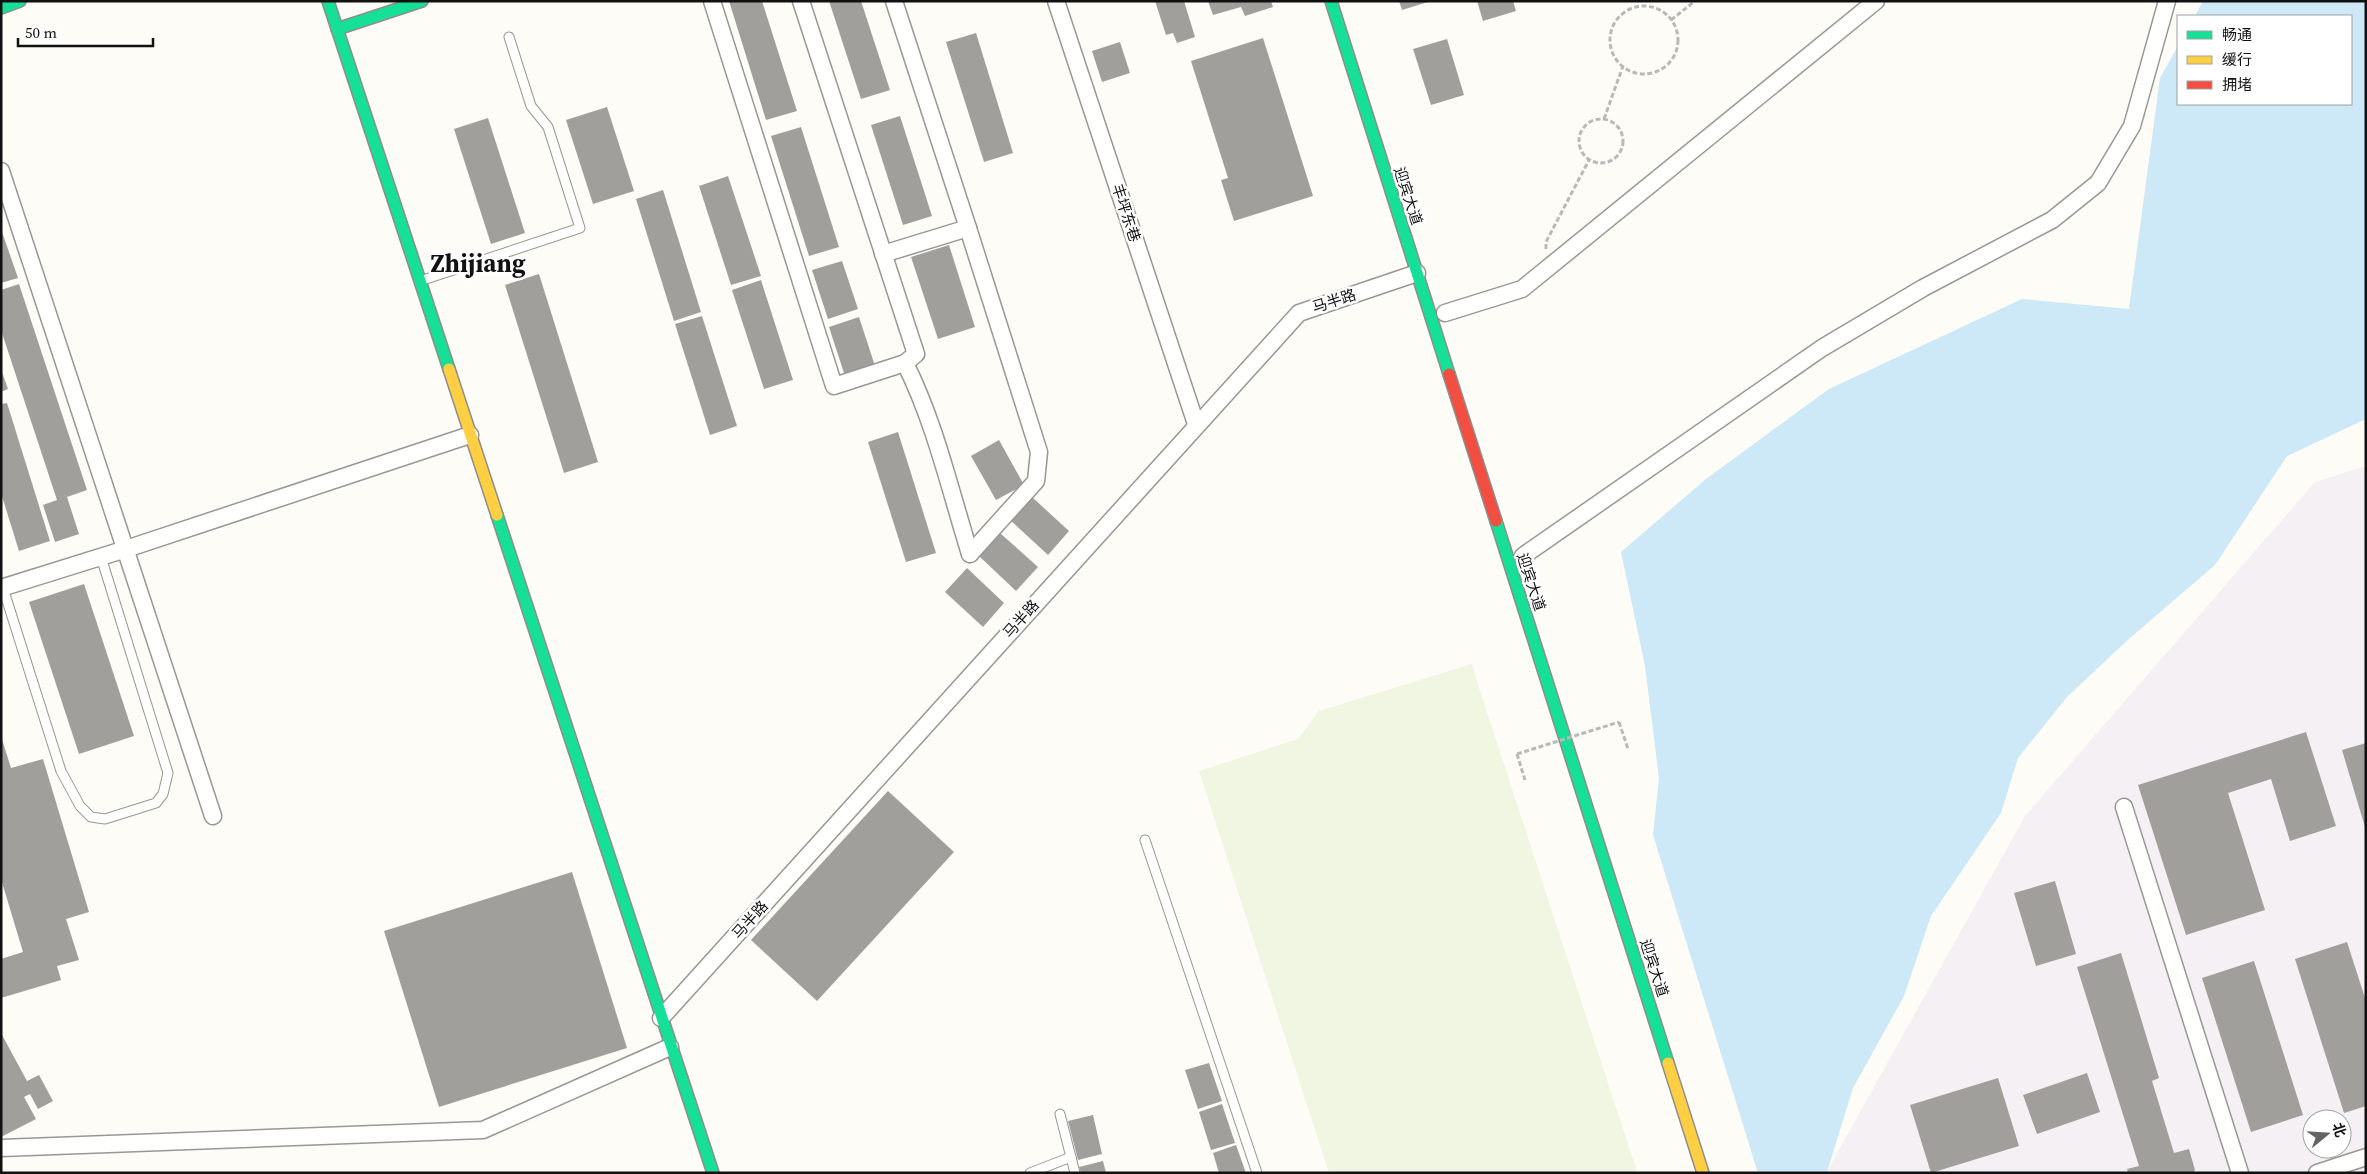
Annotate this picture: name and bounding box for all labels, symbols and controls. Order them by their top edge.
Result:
scale bar [18,15,152,47]
legend [2177,15,2352,105]
text: 50 m [25,22,57,43]
text: 畅通 [2222,24,2252,45]
text: 缓行 [2222,49,2252,70]
text: 拥堵 [2222,74,2252,95]
street label: 迎宾大道 [1389,164,1428,228]
street label: 丰坪东巷 [1107,181,1146,245]
district label: Zhijiang [430,246,526,280]
street label: 马半路 [1309,284,1358,317]
street label: 迎宾大道 [1512,550,1551,614]
street label: 马半路 [998,595,1043,642]
street label: 马半路 [727,896,772,943]
street label: 迎宾大道 [1635,936,1674,1000]
north arrow [2302,1109,2352,1159]
text: 北 [2328,1120,2351,1140]

